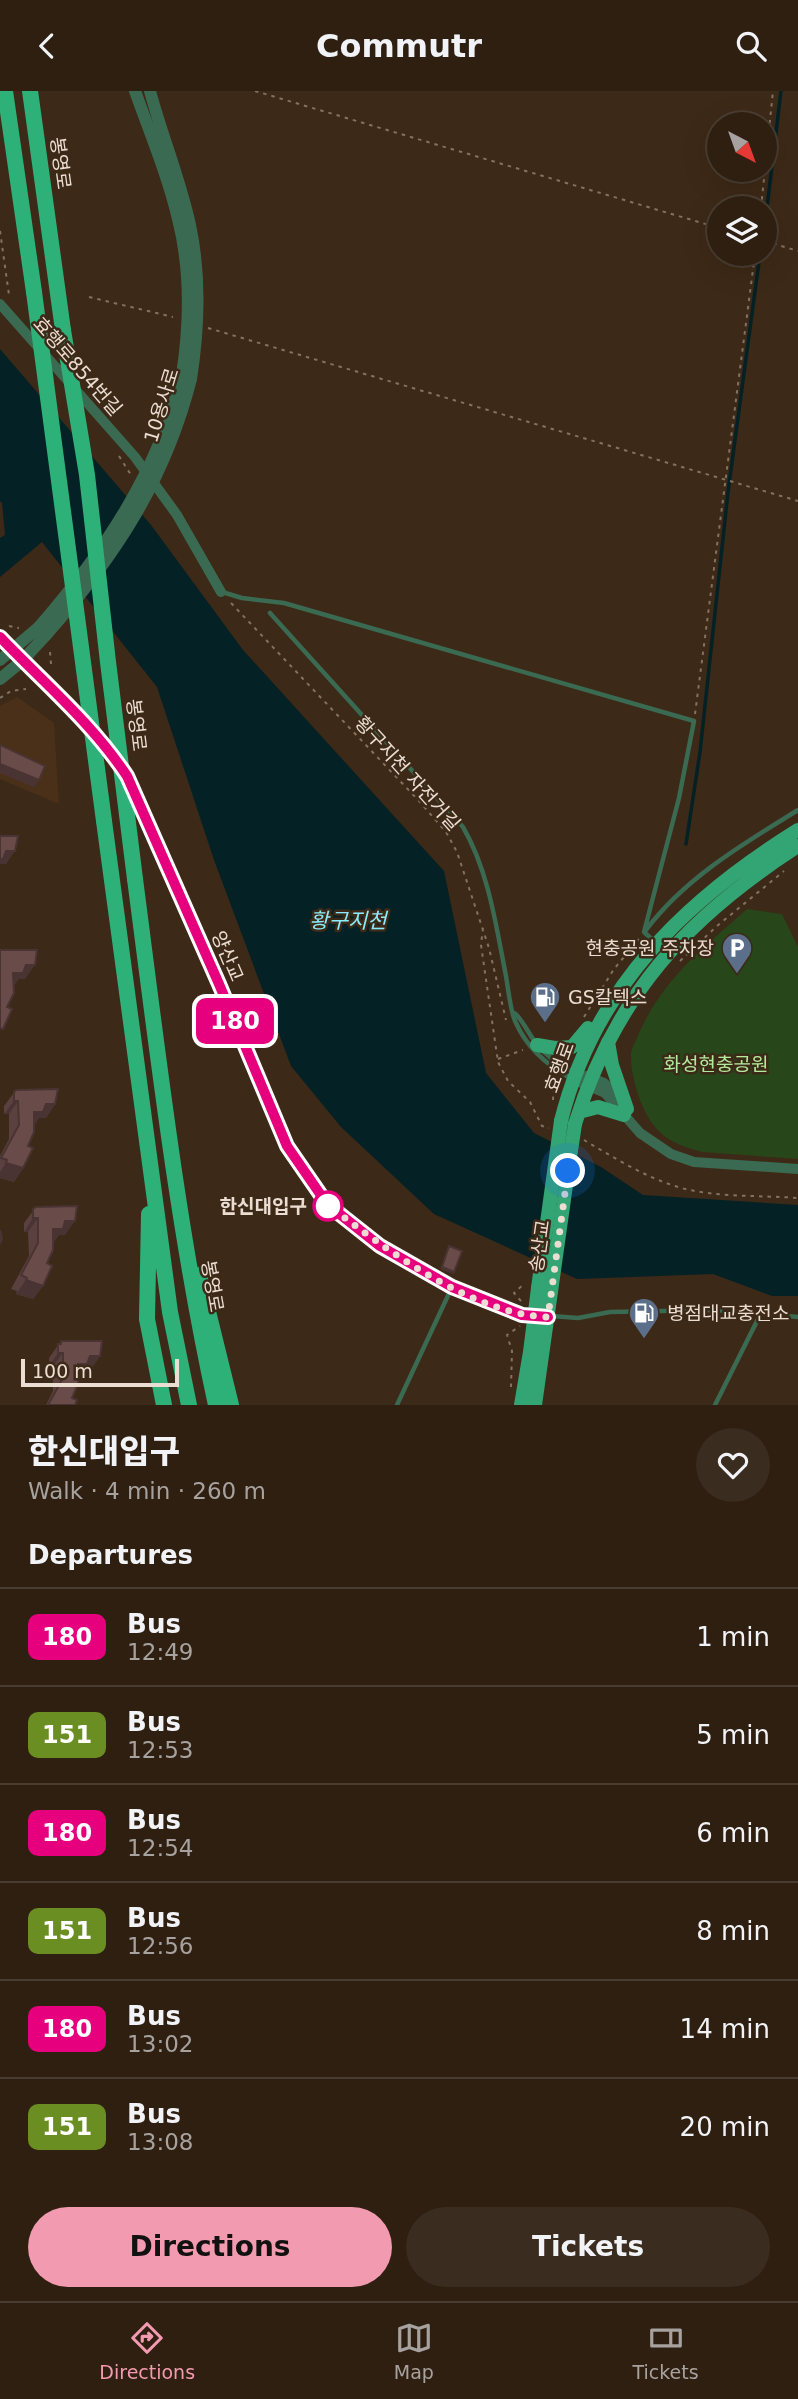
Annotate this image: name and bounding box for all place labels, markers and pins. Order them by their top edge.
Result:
parking icon: 현충공원 주차장 [720,931,754,975]
place label: 현충공원 주차장 [586,937,714,959]
fuel station icon: GS칼텍스 [528,980,562,1024]
place label: GS칼텍스 [568,986,647,1008]
marker: 한신대입구 [313,1191,343,1221]
place label: 한신대입구 [220,1195,307,1217]
fuel station icon: 병점대교충전소 [627,1296,661,1340]
place label: 병점대교충전소 [667,1302,789,1324]

